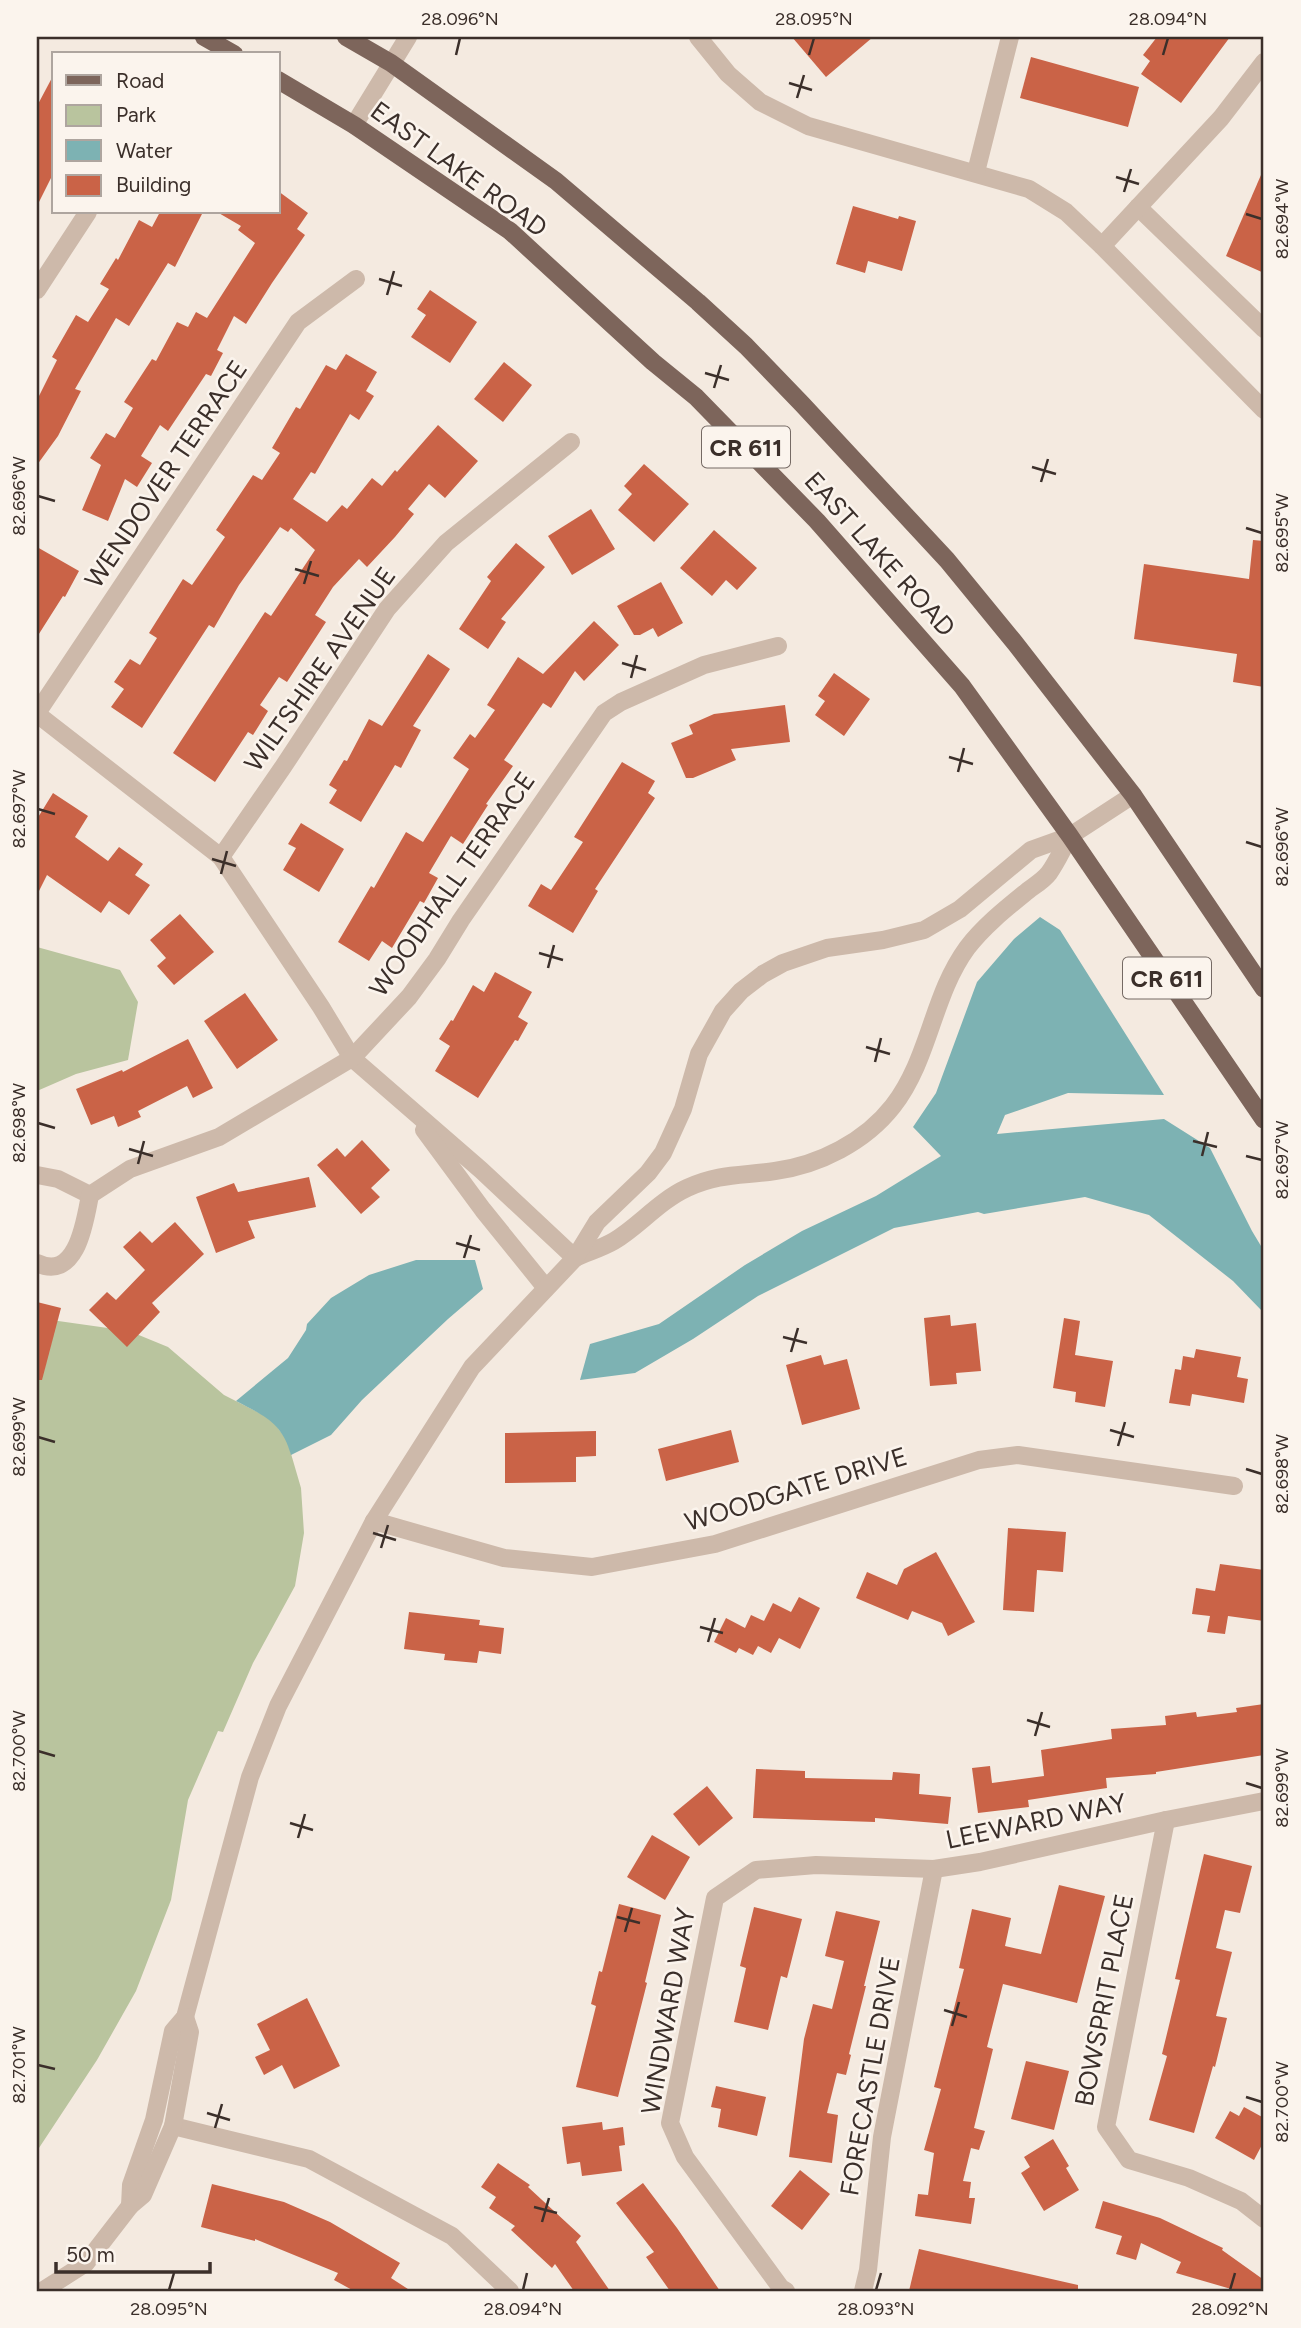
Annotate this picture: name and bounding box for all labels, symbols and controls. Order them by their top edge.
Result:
text: 28.096°N [421,8,499,30]
text: 28.095°N [775,8,853,30]
text: 28.094°N [1129,8,1207,30]
legend [52,52,280,214]
text: Road [116,68,164,93]
street label: EAST LAKE ROAD [364,94,554,244]
text: Park [116,102,157,127]
text: Water [116,138,172,163]
text: Building [116,172,191,197]
text: 82.694°W [1271,178,1293,259]
street label: WENDOVER TERRACE [78,354,254,594]
road number: CR 611 [702,426,790,467]
text: 82.696°W [8,456,30,536]
street label: EAST LAKE ROAD [798,465,962,643]
text: 82.695°W [1271,493,1293,573]
street label: WILTSHIRE AVENUE [237,561,403,777]
street label: WOODHALL TERRACE [362,765,542,1003]
text: 82.697°W [8,769,30,848]
text: 82.696°W [1271,807,1293,887]
road number: CR 611 [1123,958,1211,998]
text: 82.698°W [8,1082,30,1163]
text: 82.697°W [1271,1120,1293,1199]
text: 82.699°W [8,1397,30,1477]
text: 82.698°W [1271,1433,1293,1514]
street label: WOODGATE DRIVE [681,1440,911,1538]
text: 82.700°W [8,1710,30,1792]
text: 82.699°W [1271,1748,1293,1828]
street label: LEEWARD WAY [943,1786,1129,1856]
street label: BOWSPRIT PLACE [1068,1891,1140,2109]
street label: WINDWARD WAY [634,1905,702,2117]
street label: FORECASTLE DRIVE [833,1954,907,2198]
text: 82.701°W [8,2026,30,2104]
text: 82.700°W [1271,2061,1293,2143]
scale bar [56,2230,210,2274]
text: 50 m [66,2242,115,2267]
text: 28.095°N [130,2298,208,2320]
text: 28.094°N [484,2298,562,2320]
text: 28.093°N [838,2298,914,2320]
text: 28.092°N [1191,2298,1269,2320]

